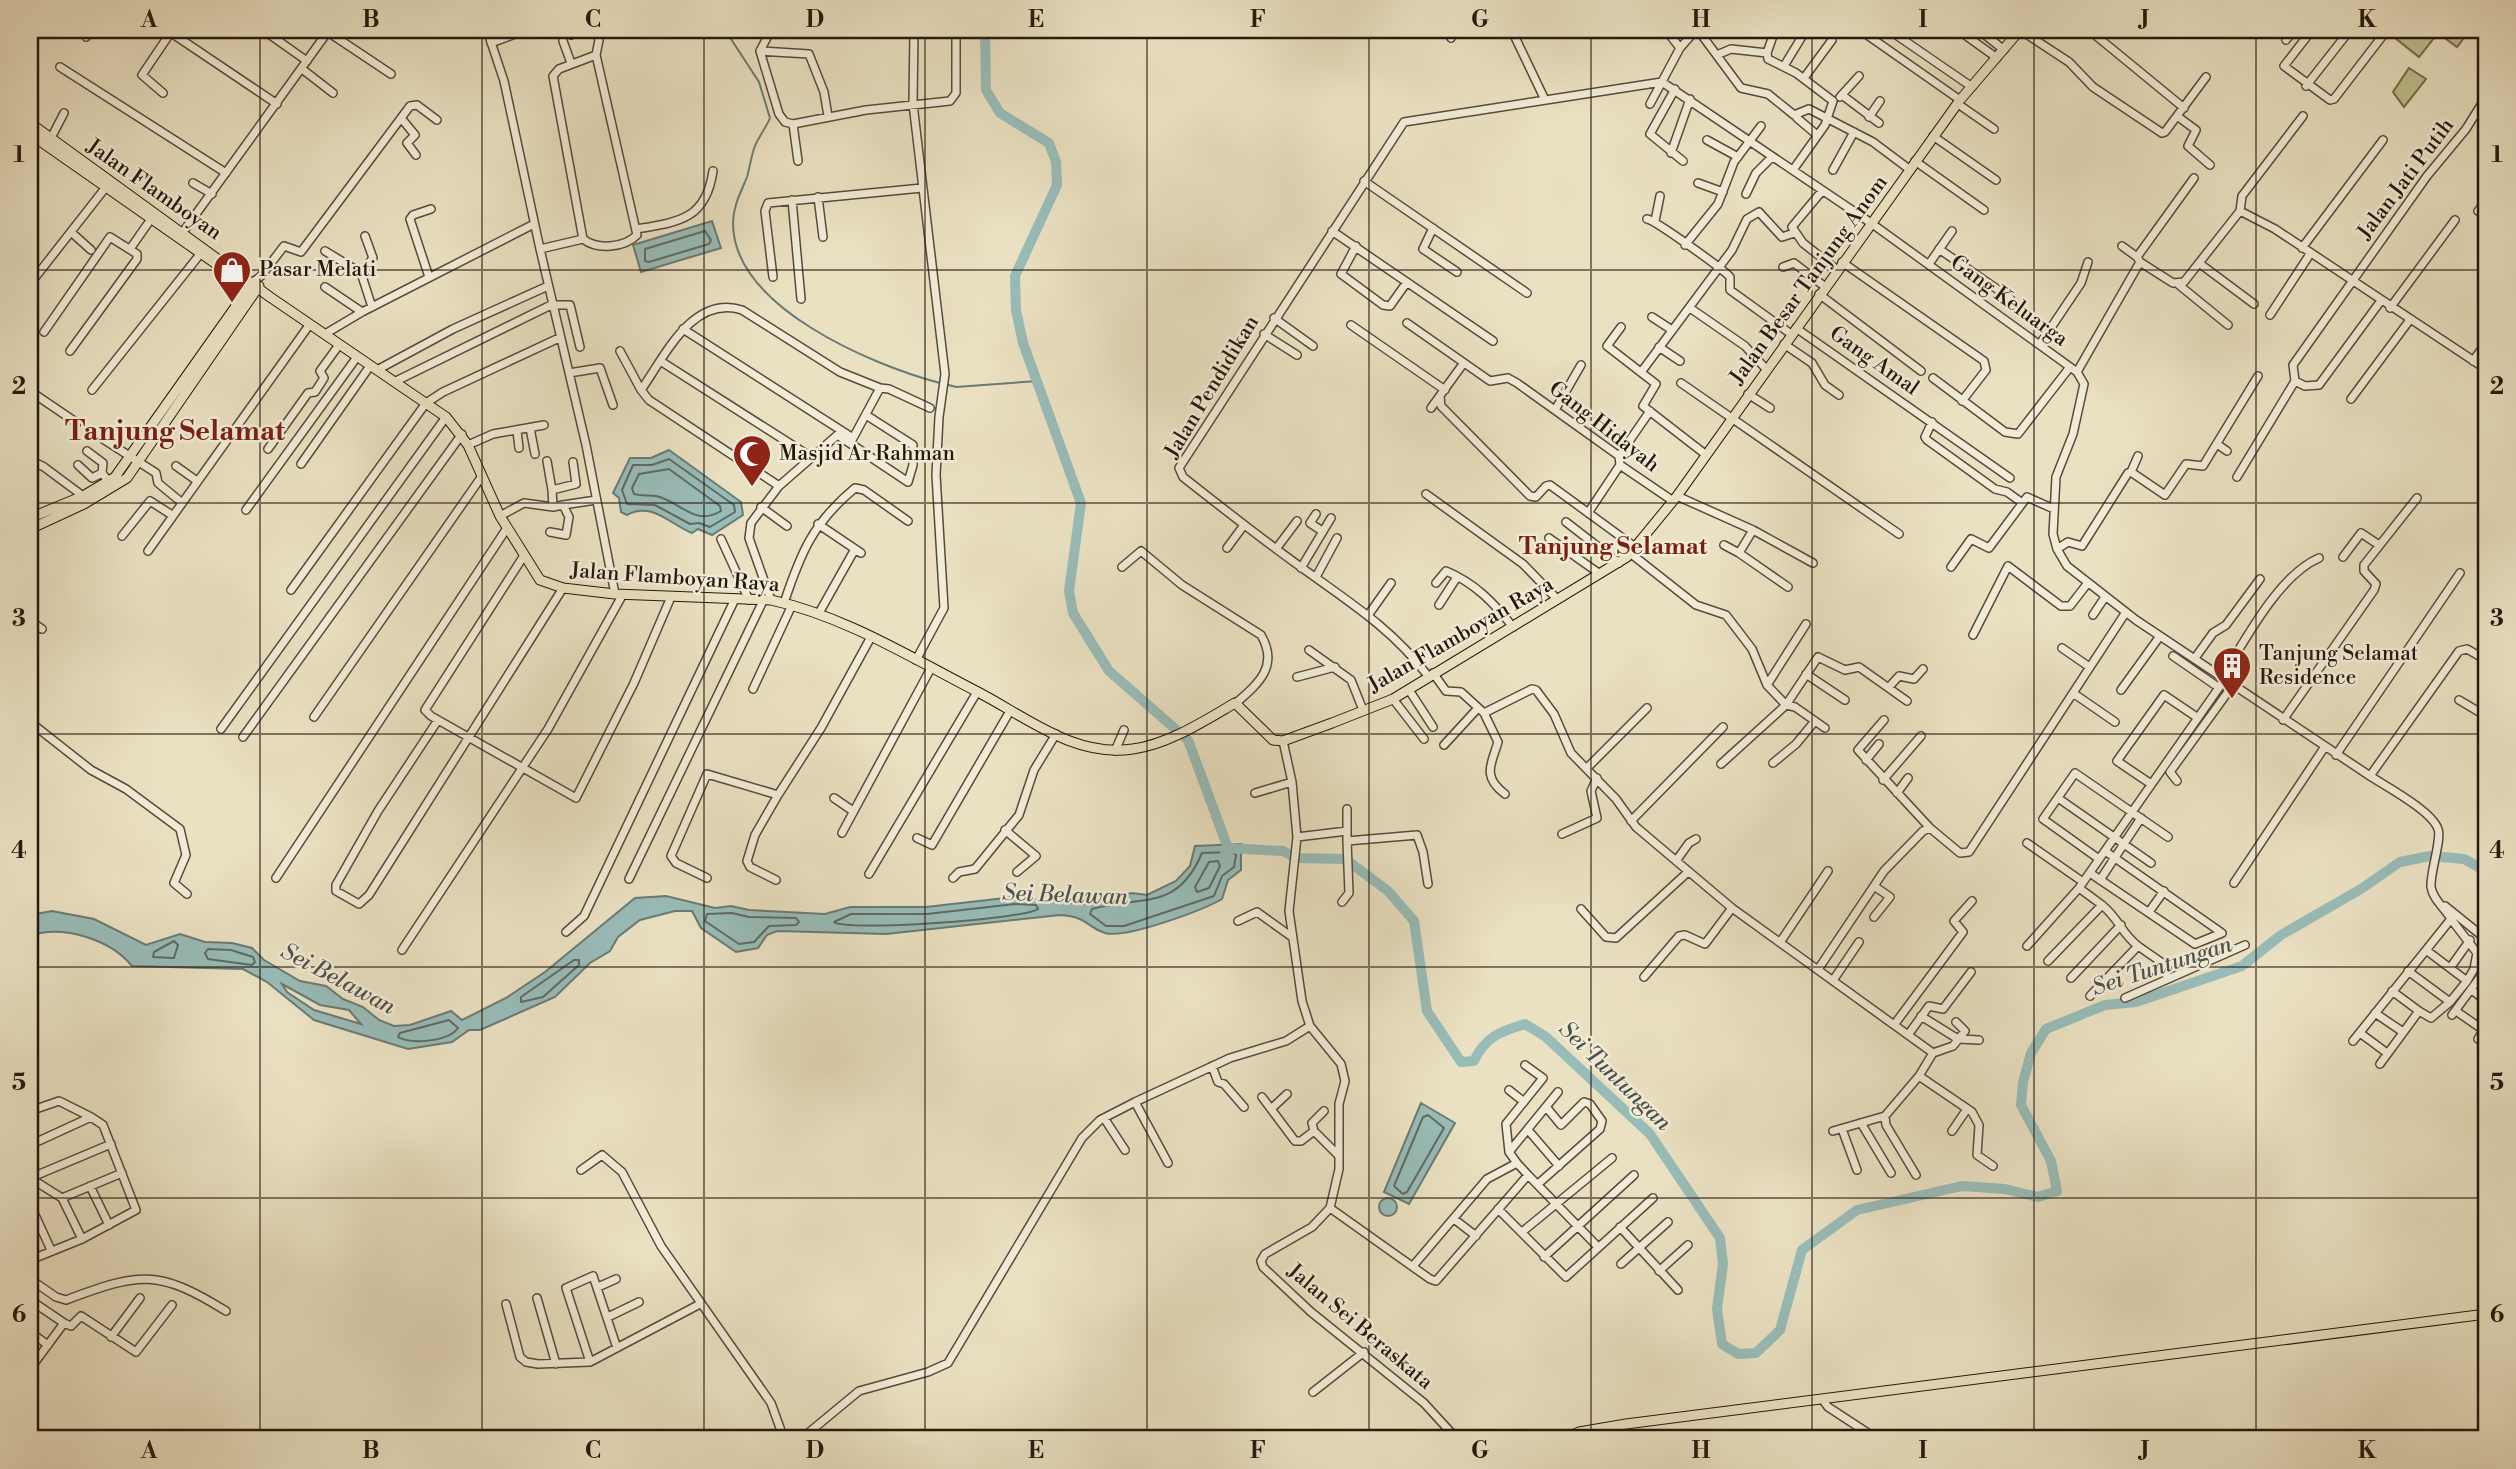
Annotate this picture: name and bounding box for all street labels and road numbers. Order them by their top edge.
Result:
street label: Jalan Jati Putih [2351,113,2460,245]
street label: Jalan Flamboyan [81,133,227,246]
street label: Jalan Besar Tanjung Anom [1724,170,1894,390]
street label: Gang Keluarga [1945,250,2073,353]
street label: Jalan Pendidikan [1159,311,1265,464]
street label: Gang Amal [1824,321,1924,401]
street label: Gang Hidayah [1544,376,1665,479]
street label: Jalan Flamboyan Raya [569,558,781,598]
street label: Jalan Flamboyan Raya [1363,571,1559,699]
street label: Jalan Sei Beraskata [1281,1258,1438,1396]

